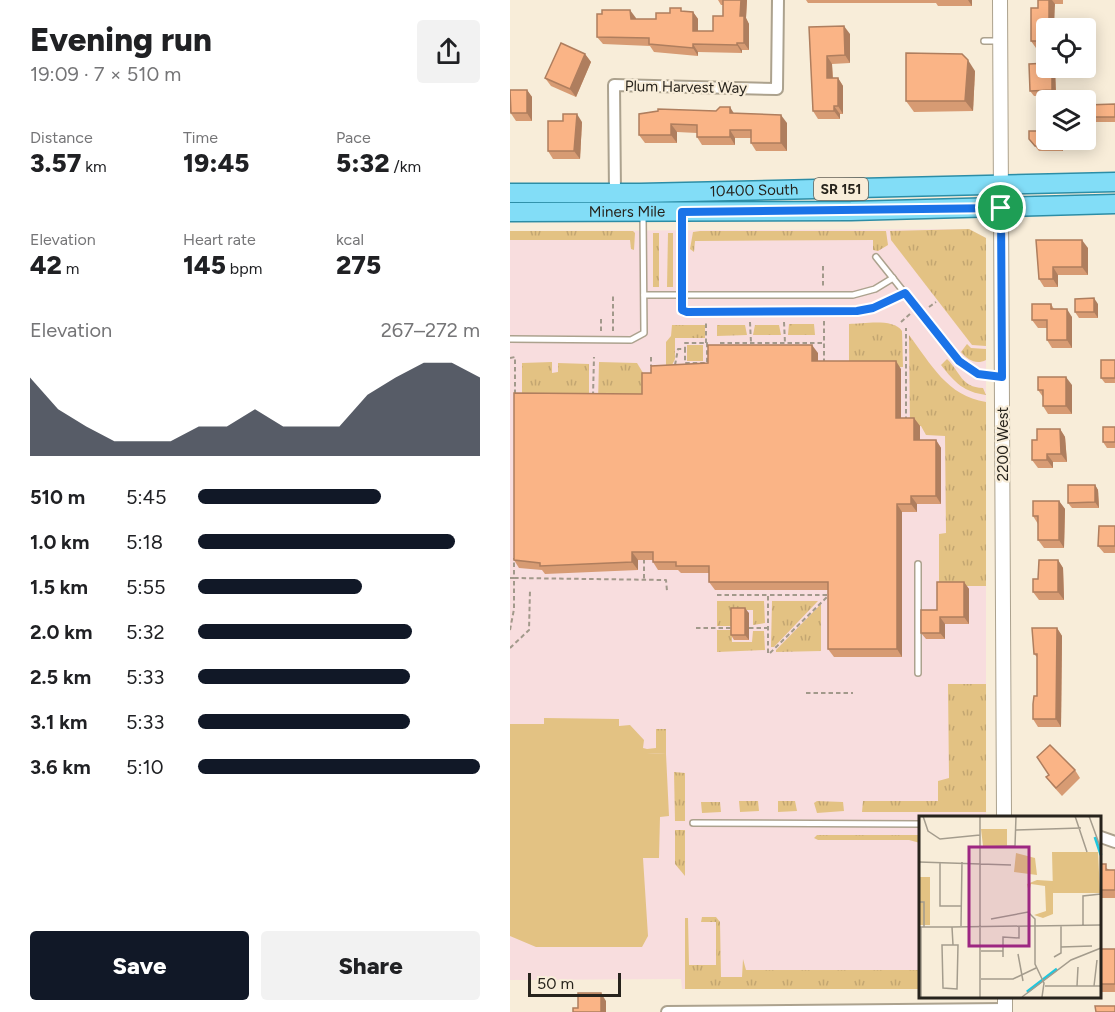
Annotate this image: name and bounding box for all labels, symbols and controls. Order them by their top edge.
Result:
map controls [1036,18,1096,150]
button: locate [1036,18,1096,78]
text: Evening run [30,20,212,59]
button: share [417,20,480,83]
text: 19:09 · 7 × 510 m [30,62,181,86]
street label: Plum Harvest Way [625,77,747,97]
button: layers [1036,90,1096,150]
text: Distance [30,128,93,147]
text: Time [183,128,218,147]
text: Pace [336,128,371,147]
text: 3.57 [30,147,81,179]
text: 19:45 [183,147,250,179]
text: 5:32 [336,147,389,179]
text: km [81,157,107,176]
text: /km [389,157,421,176]
road number: SR 151 [814,178,868,200]
street label: 10400 South [710,180,798,200]
pin [975,182,1026,233]
icon: arrive [984,191,1017,224]
street label: Miners Mile [589,203,665,221]
text: Elevation [30,230,96,249]
text: Heart rate [183,230,256,249]
text: kcal [336,230,364,249]
text: 42 [30,249,62,281]
text: 145 [183,249,226,281]
text: 275 [336,249,381,281]
text: m [62,259,79,278]
text: bpm [226,259,262,278]
text: Elevation [30,318,112,342]
text: 267–272 m [381,318,480,342]
street label: 2200 West [994,407,1012,481]
text: 510 m [30,485,85,509]
text: 5:45 [126,485,166,509]
text: 1.0 km [30,530,89,554]
text: 5:18 [126,530,163,554]
text: 1.5 km [30,575,88,599]
text: 5:55 [126,575,166,599]
text: 2.0 km [30,620,92,644]
text: 5:32 [126,620,165,644]
text: 2.5 km [30,665,91,689]
text: 5:33 [126,665,164,689]
text: 3.1 km [30,710,87,734]
text: 5:33 [126,710,164,734]
text: 3.6 km [30,755,91,779]
text: 5:10 [126,755,164,779]
inset map [919,816,1100,997]
button: Save [30,931,249,1000]
button: Share [261,931,480,1000]
scale bar [528,970,621,998]
text: 50 m [537,974,574,993]

